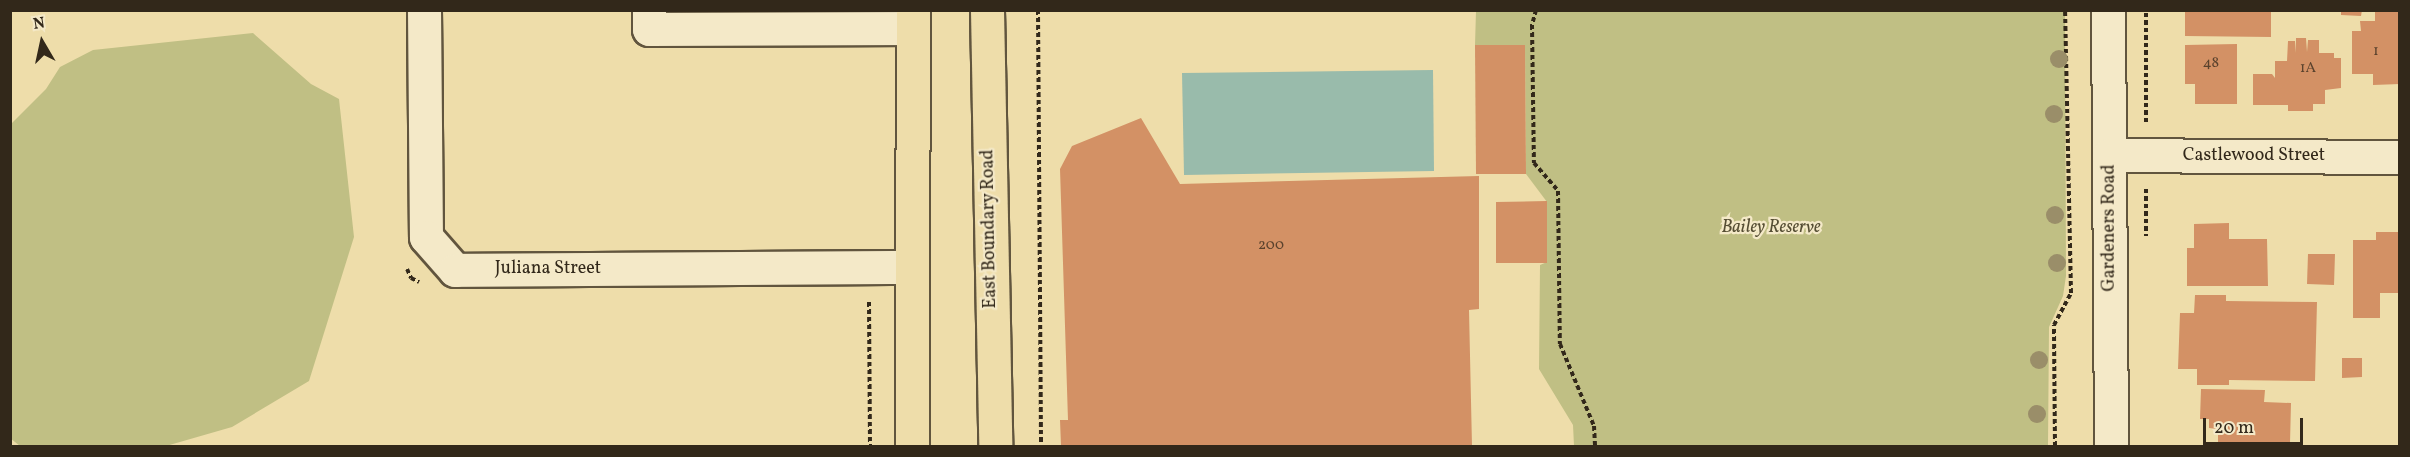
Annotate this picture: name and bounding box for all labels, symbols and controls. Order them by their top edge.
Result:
north arrow [12,12,72,72]
text: N [32,12,47,36]
house number: 1 [2373,43,2379,61]
house number: 48 [2203,55,2219,73]
house number: 1A [2300,60,2316,78]
street label: Castlewood Street [2183,145,2325,167]
street label: East Boundary Road [978,149,1002,309]
street label: Gardeners Road [2099,164,2121,292]
park label: Bailey Reserve [1721,217,1821,239]
house number: 200 [1258,237,1284,255]
street label: Juliana Street [495,258,601,280]
scale bar [2206,406,2306,444]
text: 20 m [2214,416,2254,441]

